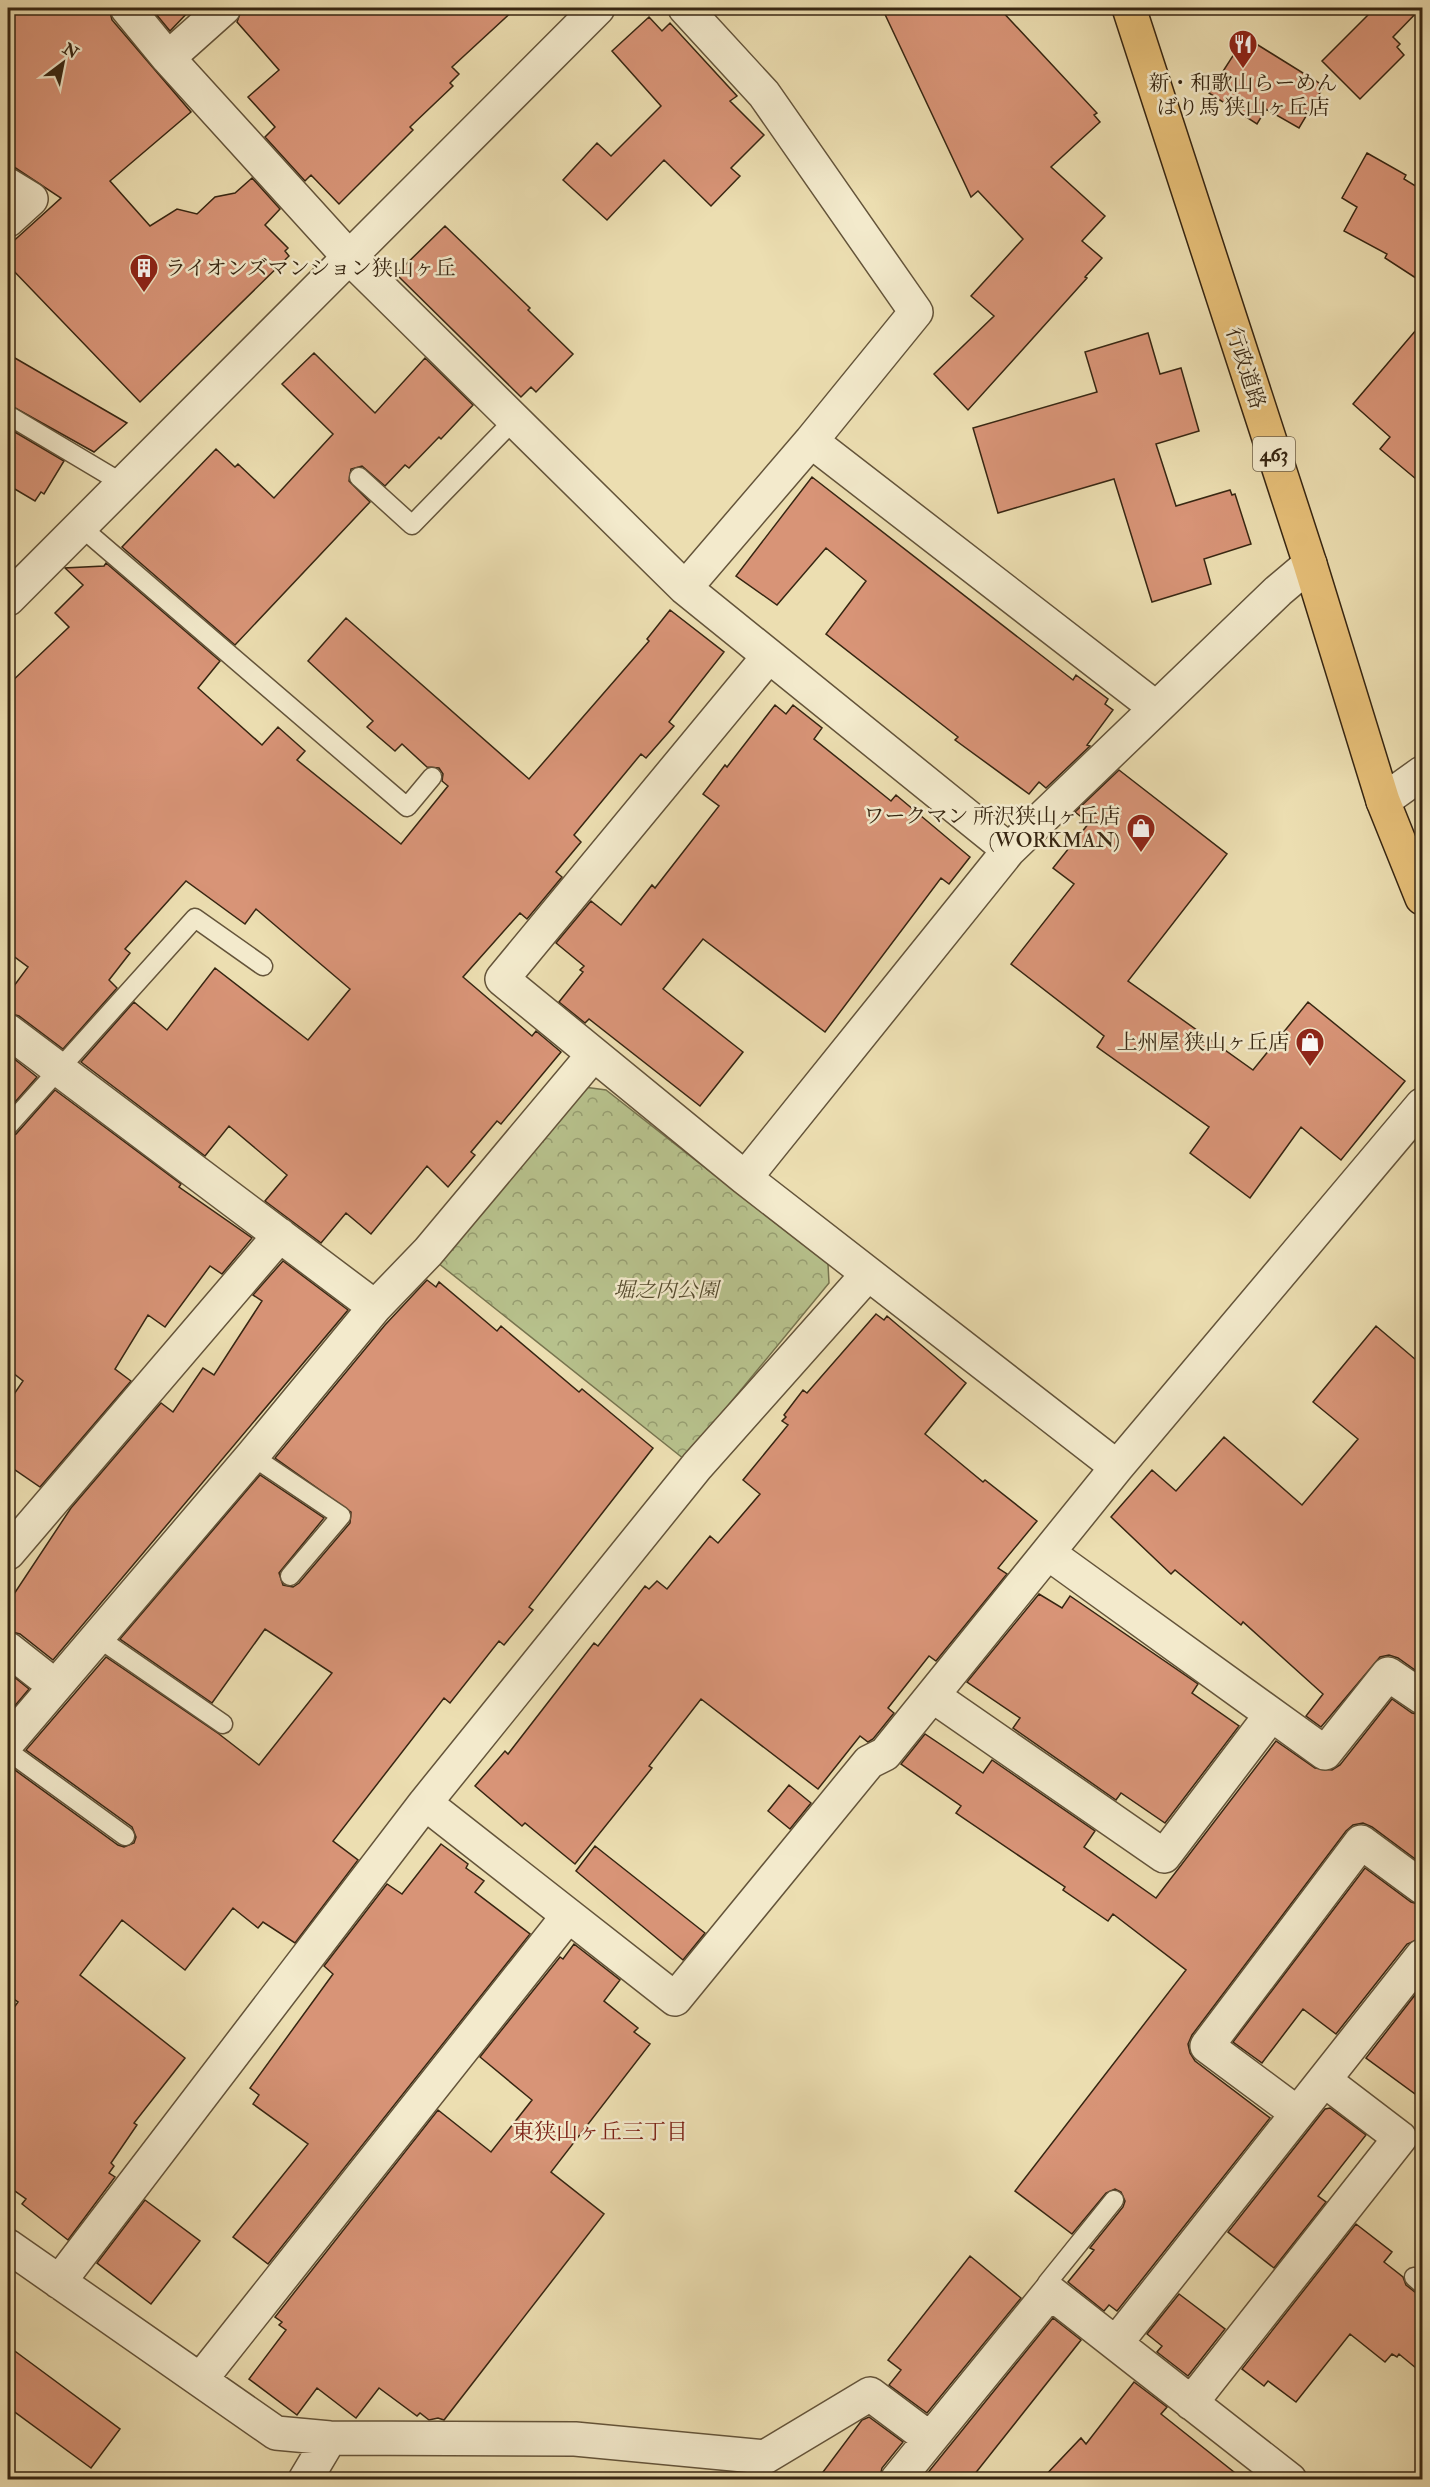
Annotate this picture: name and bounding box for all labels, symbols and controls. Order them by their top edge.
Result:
restaurant icon: 新・和歌山らーめん ばり馬 狭山ヶ丘店 [1227,28,1259,70]
north arrow [33,33,93,93]
text: N [58,38,82,64]
place label: 新・和歌山らーめん ばり馬 狭山ヶ丘店 [1149,70,1338,121]
building icon: ライオンズマンション狭山ヶ丘 [128,252,160,294]
place label: ライオンズマンション狭山ヶ丘 [165,255,456,282]
street label: 行政道路 [1220,324,1271,412]
road number: 463 [1253,437,1295,471]
place label: ワークマン 所沢狭山ヶ丘店 (WORKMAN) [864,803,1120,854]
shop icon: ワークマン 所沢狭山ヶ丘店 (WORKMAN) [1125,812,1157,854]
shop icon: 上州屋 狭山ヶ丘店 [1294,1026,1326,1068]
place label: 上州屋 狭山ヶ丘店 [1117,1029,1289,1056]
park label: 堀之内公園 [614,1277,721,1304]
district label: 東狭山ヶ丘三丁目 [512,2118,688,2146]

